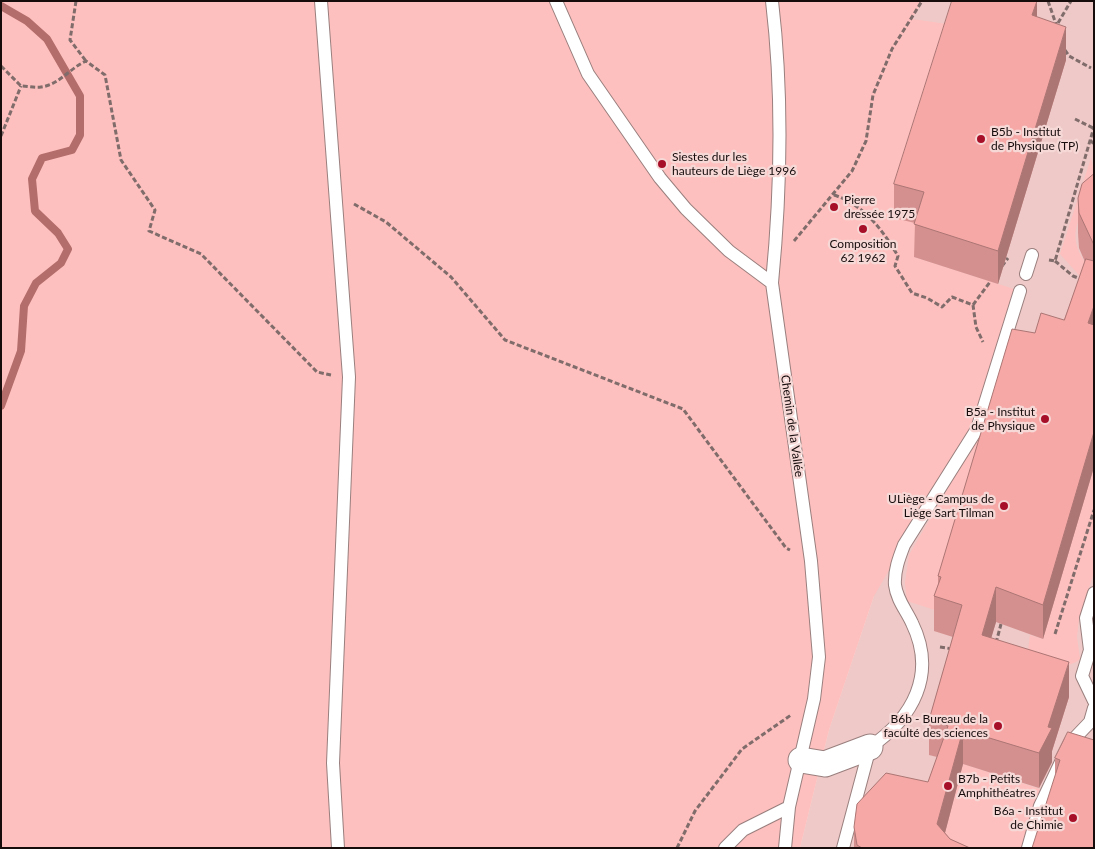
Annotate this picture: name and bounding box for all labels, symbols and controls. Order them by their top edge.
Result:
place label: B5b - Institut de Physique (TP) [991,125,1079,153]
marker: B5b - Institut de Physique (TP) [975,133,987,145]
place label: Siestes dur les hauteurs de Liège 1996 [672,150,796,178]
marker: Siestes dur les hauteurs de Liège 1996 [656,158,668,170]
place label: Pierre dressée 1975 [844,193,915,221]
marker: Pierre dressée 1975 [828,201,840,213]
marker: Composition 62 1962 [857,223,869,235]
place label: Composition 62 1962 [829,237,897,265]
street label: Chemin de la Vallée [778,374,806,478]
place label: B5a - Institut de Physique [966,405,1035,433]
marker: B5a - Institut de Physique [1039,413,1051,425]
place label: ULiège - Campus de Liège Sart Tilman [888,492,994,520]
marker: ULiège - Campus de Liège Sart Tilman [998,500,1010,512]
place label: B6b - Bureau de la faculté des sciences [884,712,988,740]
marker: B6b - Bureau de la faculté des sciences [992,720,1004,732]
place label: B7b - Petits Amphithéatres [958,772,1035,800]
marker: B7b - Petits Amphithéatres [942,780,954,792]
place label: B6a - Institut de Chimie [994,804,1063,832]
marker: B6a - Institut de Chimie [1067,812,1079,824]

